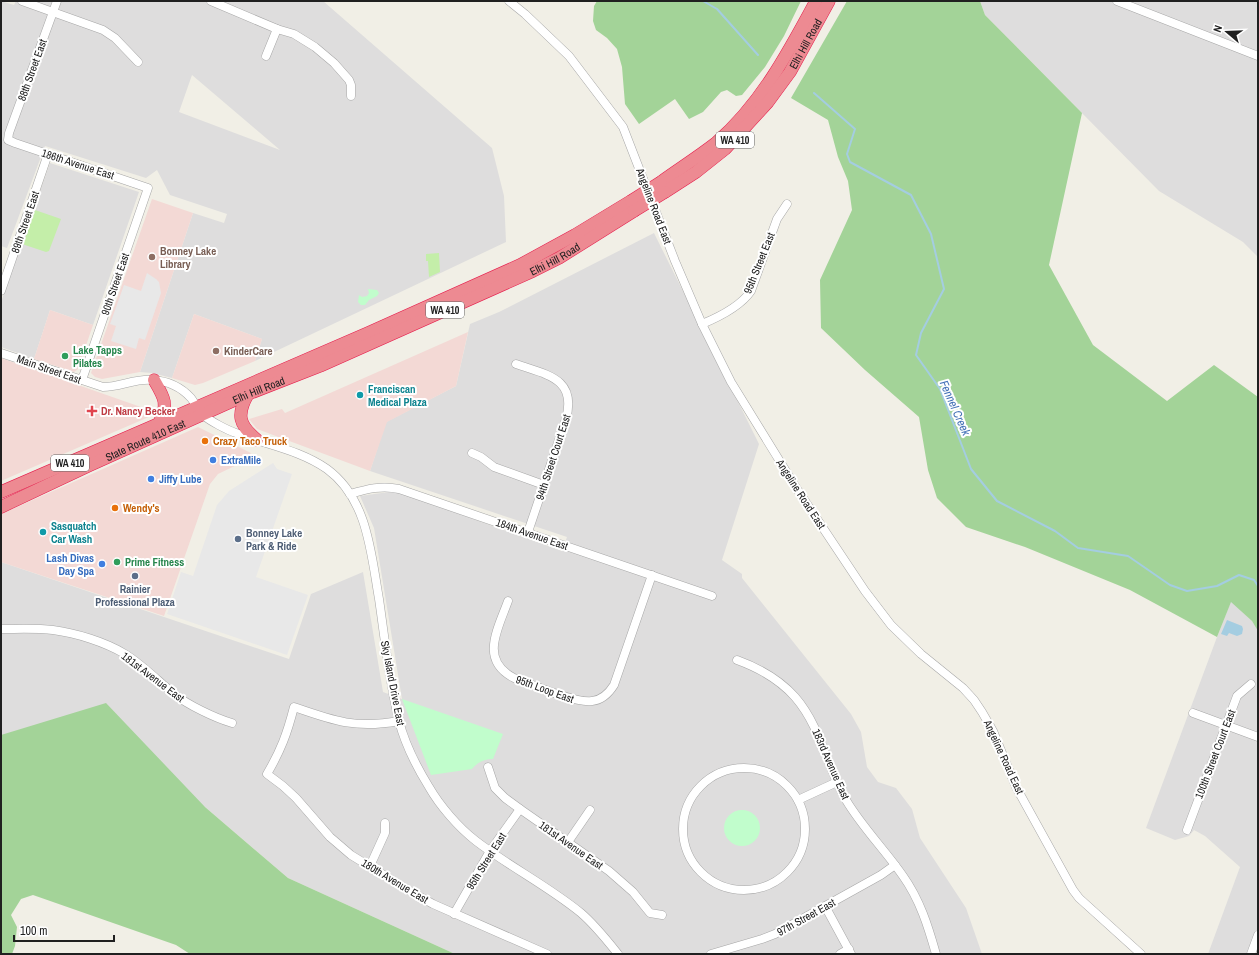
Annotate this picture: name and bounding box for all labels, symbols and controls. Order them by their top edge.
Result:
north arrow [1207,12,1247,52]
street label: Elhi Hill Road [786,16,825,71]
text: N [1210,23,1225,34]
street label: 88th Street East [14,37,50,103]
road number: WA 410 [716,132,754,148]
street label: 186th Avenue East [40,146,117,182]
street label: Angeline Road East [633,165,675,246]
street label: 89th Street East [8,189,42,255]
street label: 95th Street East [740,230,778,296]
street label: Elhi Hill Road [527,240,583,278]
place label: Bonney Lake Library [160,244,216,271]
street label: 90th Street East [98,251,132,317]
marker: Bonney Lake Library [147,252,157,262]
road number: WA 410 [426,302,464,318]
place label: Lake Tapps Pilates [73,343,122,370]
place label: KinderCare [224,344,273,358]
marker: KinderCare [211,346,221,356]
street label: Main Street East [15,351,84,387]
marker: Lake Tapps Pilates [60,351,70,361]
street label: Elhi Hill Road [230,373,287,407]
water label: Fennel Creek [936,378,975,439]
place label: Franciscan Medical Plaza [368,382,427,409]
marker: Franciscan Medical Plaza [355,390,365,400]
place label: Dr. Nancy Becker [101,404,176,418]
marker: Dr. Nancy Becker [86,405,98,417]
street label: 94th Street Court East [533,412,574,502]
street label: State Route 410 East [103,416,188,464]
place label: Crazy Taco Truck [213,434,288,448]
marker: Crazy Taco Truck [200,436,210,446]
place label: ExtraMile [221,453,261,467]
road number: WA 410 [51,455,89,471]
marker: ExtraMile [208,455,218,465]
street label: Angeline Road East [773,456,829,532]
place label: Jiffy Lube [159,472,202,486]
marker: Jiffy Lube [146,474,156,484]
place label: Wendy's [123,501,160,515]
marker: Wendy's [110,503,120,513]
street label: 184th Avenue East [494,515,570,553]
place label: Sasquatch Car Wash [51,519,97,546]
place label: Bonney Lake Park & Ride [246,526,302,553]
marker: Sasquatch Car Wash [38,527,48,537]
marker: Bonney Lake Park & Ride [233,534,243,544]
place label: Lash Divas Day Spa [46,551,94,578]
place label: Prime Fitness [125,555,184,569]
marker: Prime Fitness [112,557,122,567]
marker: Lash Divas Day Spa [97,559,107,569]
marker: Rainier Professional Plaza [130,571,140,581]
place label: Rainier Professional Plaza [95,582,175,609]
street label: Sky Island Drive East [378,639,408,727]
street label: 181st Avenue East [119,649,188,705]
street label: 95th Loop East [514,672,576,706]
street label: 100th Street Court East [1192,707,1239,801]
street label: Angeline Road East [980,717,1028,797]
street label: 183rd Avenue East [809,726,853,802]
street label: 181st Avenue East [536,818,606,873]
street label: 95th Street East [463,829,509,892]
street label: 180th Avenue East [359,856,431,907]
street label: 97th Street East [774,895,838,939]
scale bar [14,917,114,943]
text: 100 m [20,923,47,939]

